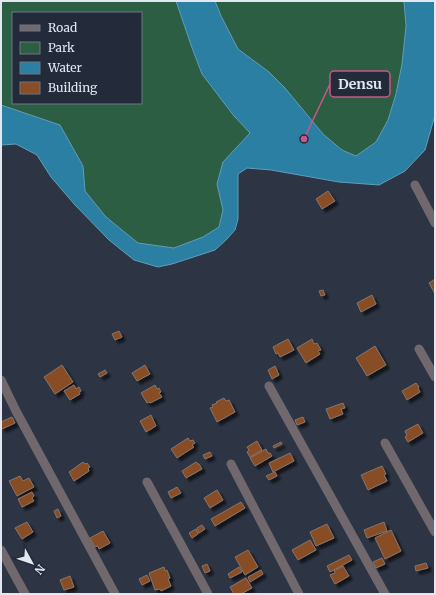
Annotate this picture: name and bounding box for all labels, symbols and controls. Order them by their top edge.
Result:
legend [12,12,142,104]
text: Road [48,20,77,35]
text: Park [48,40,75,55]
text: Water [47,60,83,75]
callout: Densu [330,71,390,97]
text: Densu [338,75,382,93]
text: Building [48,80,98,95]
north arrow [12,543,52,583]
text: N [31,562,48,577]

